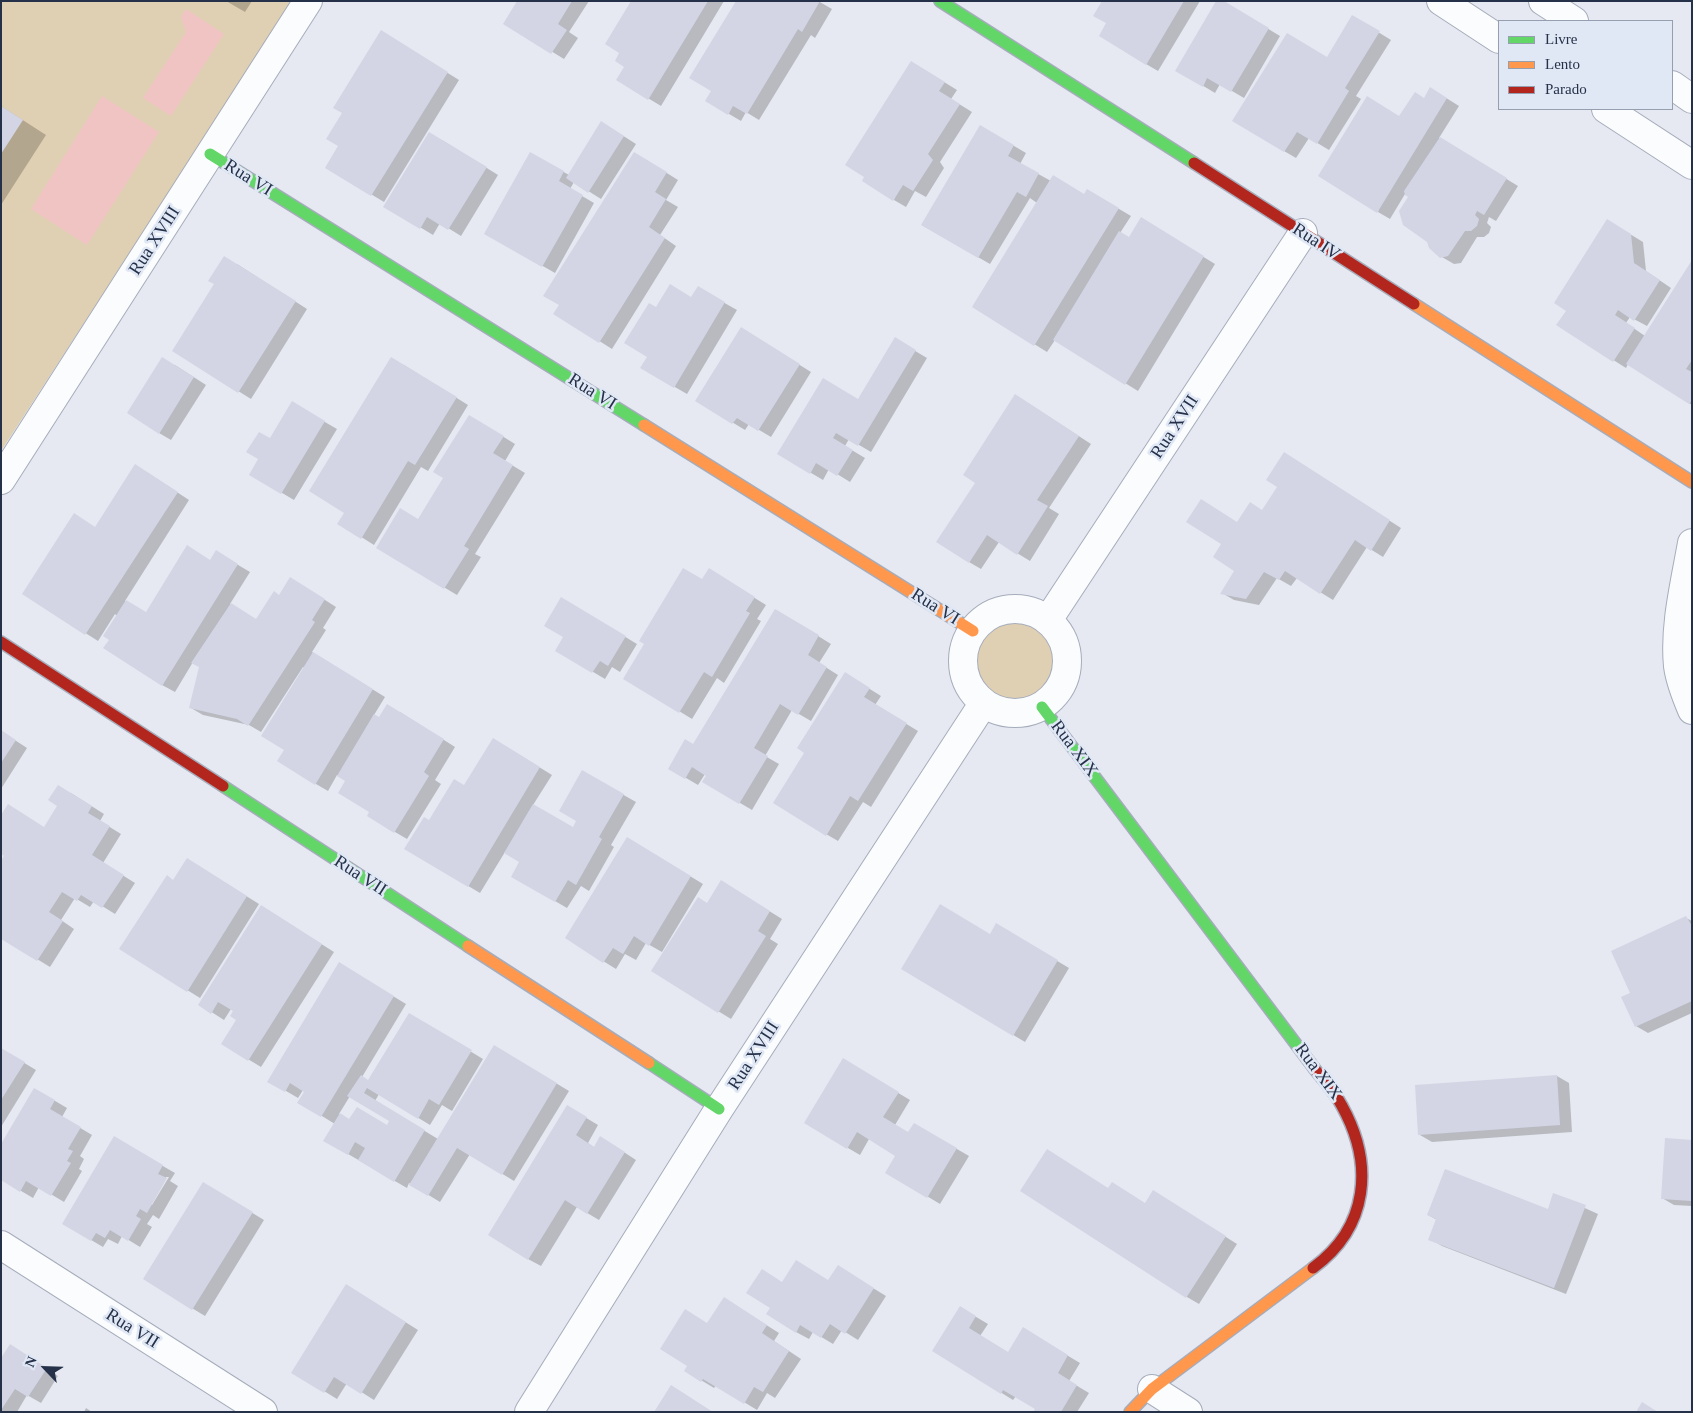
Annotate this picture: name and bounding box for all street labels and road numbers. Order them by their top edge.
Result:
street label: Rua VI [220,155,276,201]
street label: Rua XVIII [125,203,185,279]
street label: Rua IV [1288,219,1344,265]
street label: Rua VI [564,369,620,415]
street label: Rua XVII [1146,391,1204,463]
street label: Rua VI [907,584,963,630]
street label: Rua XIX [1046,716,1102,782]
street label: Rua VII [330,851,390,901]
street label: Rua XVIII [724,1018,784,1094]
street label: Rua XIX [1290,1039,1346,1105]
street label: Rua VII [101,1304,163,1354]

